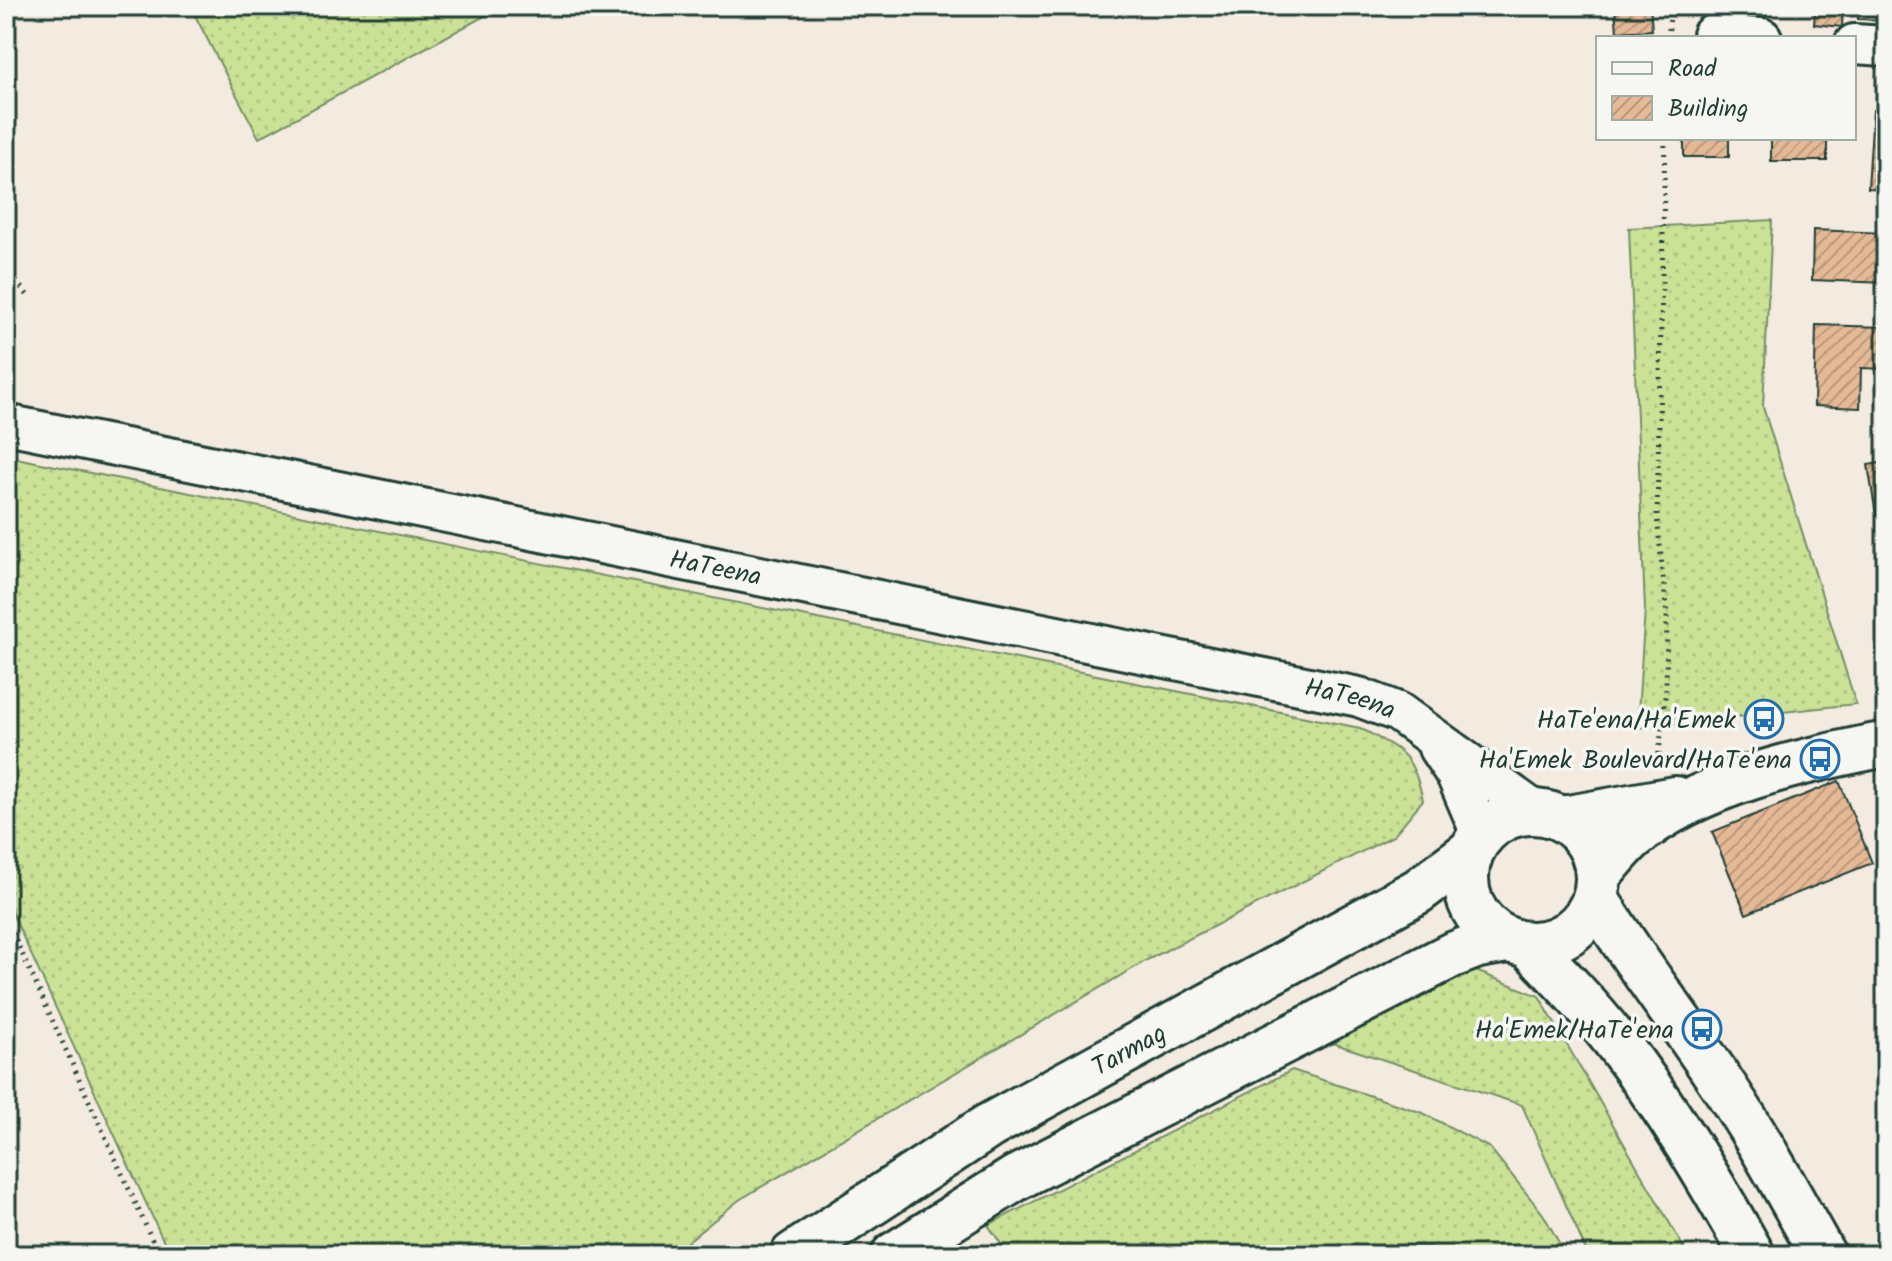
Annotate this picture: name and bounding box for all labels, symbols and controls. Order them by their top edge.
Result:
legend [1596,36,1856,140]
text: Road [1668,50,1717,89]
text: Building [1668,90,1748,129]
street label: HaTeena [666,539,765,599]
street label: HaTeena [1301,668,1402,732]
bus stop icon: HaTe'ena/Ha'Emek [1743,698,1785,740]
place label: HaTe'ena/Ha'Emek [1537,700,1737,742]
bus stop icon: Ha'Emek Boulevard/HaTe'ena [1799,738,1841,780]
place label: Ha'Emek Boulevard/HaTe'ena [1479,740,1792,782]
bus stop icon: Ha'Emek/HaTe'ena [1681,1008,1723,1050]
place label: Ha'Emek/HaTe'ena [1475,1010,1674,1052]
street label: Tarmag [1085,1014,1175,1089]

